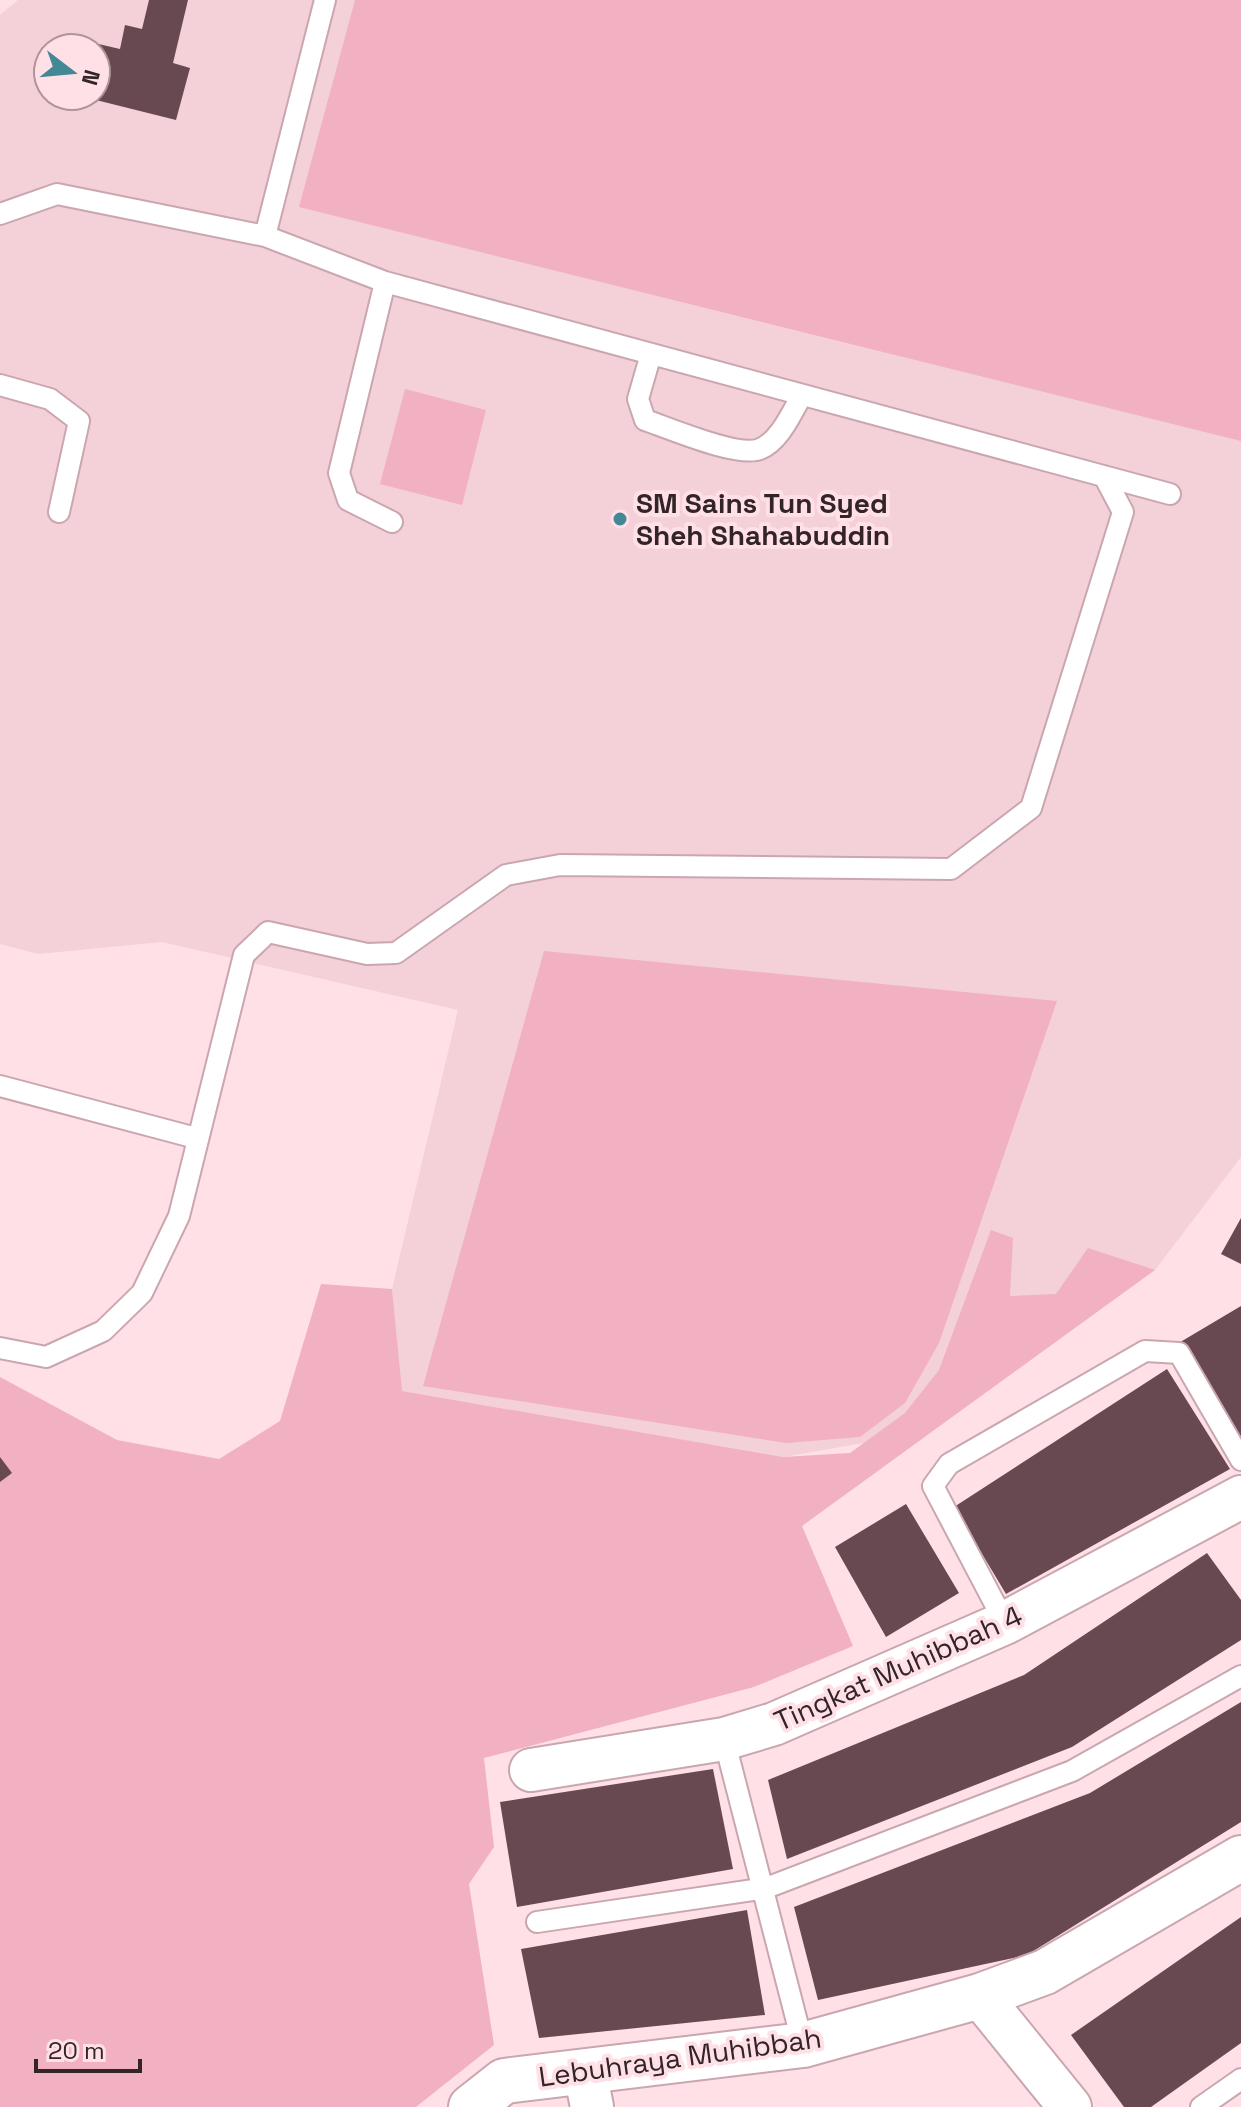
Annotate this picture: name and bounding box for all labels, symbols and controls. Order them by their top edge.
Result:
north arrow [32,32,112,112]
text: N [76,67,107,88]
place label: SM Sains Tun Syed Sheh Shahabuddin [636,485,890,553]
marker: SM Sains Tun Syed Sheh Shahabuddin [611,510,629,528]
street label: Tingkat Muhibbah 4 [768,1597,1028,1739]
street label: Lebuhraya Muhibbah [536,2019,824,2095]
scale bar [36,2023,140,2073]
text: 20 m [48,2035,105,2066]

